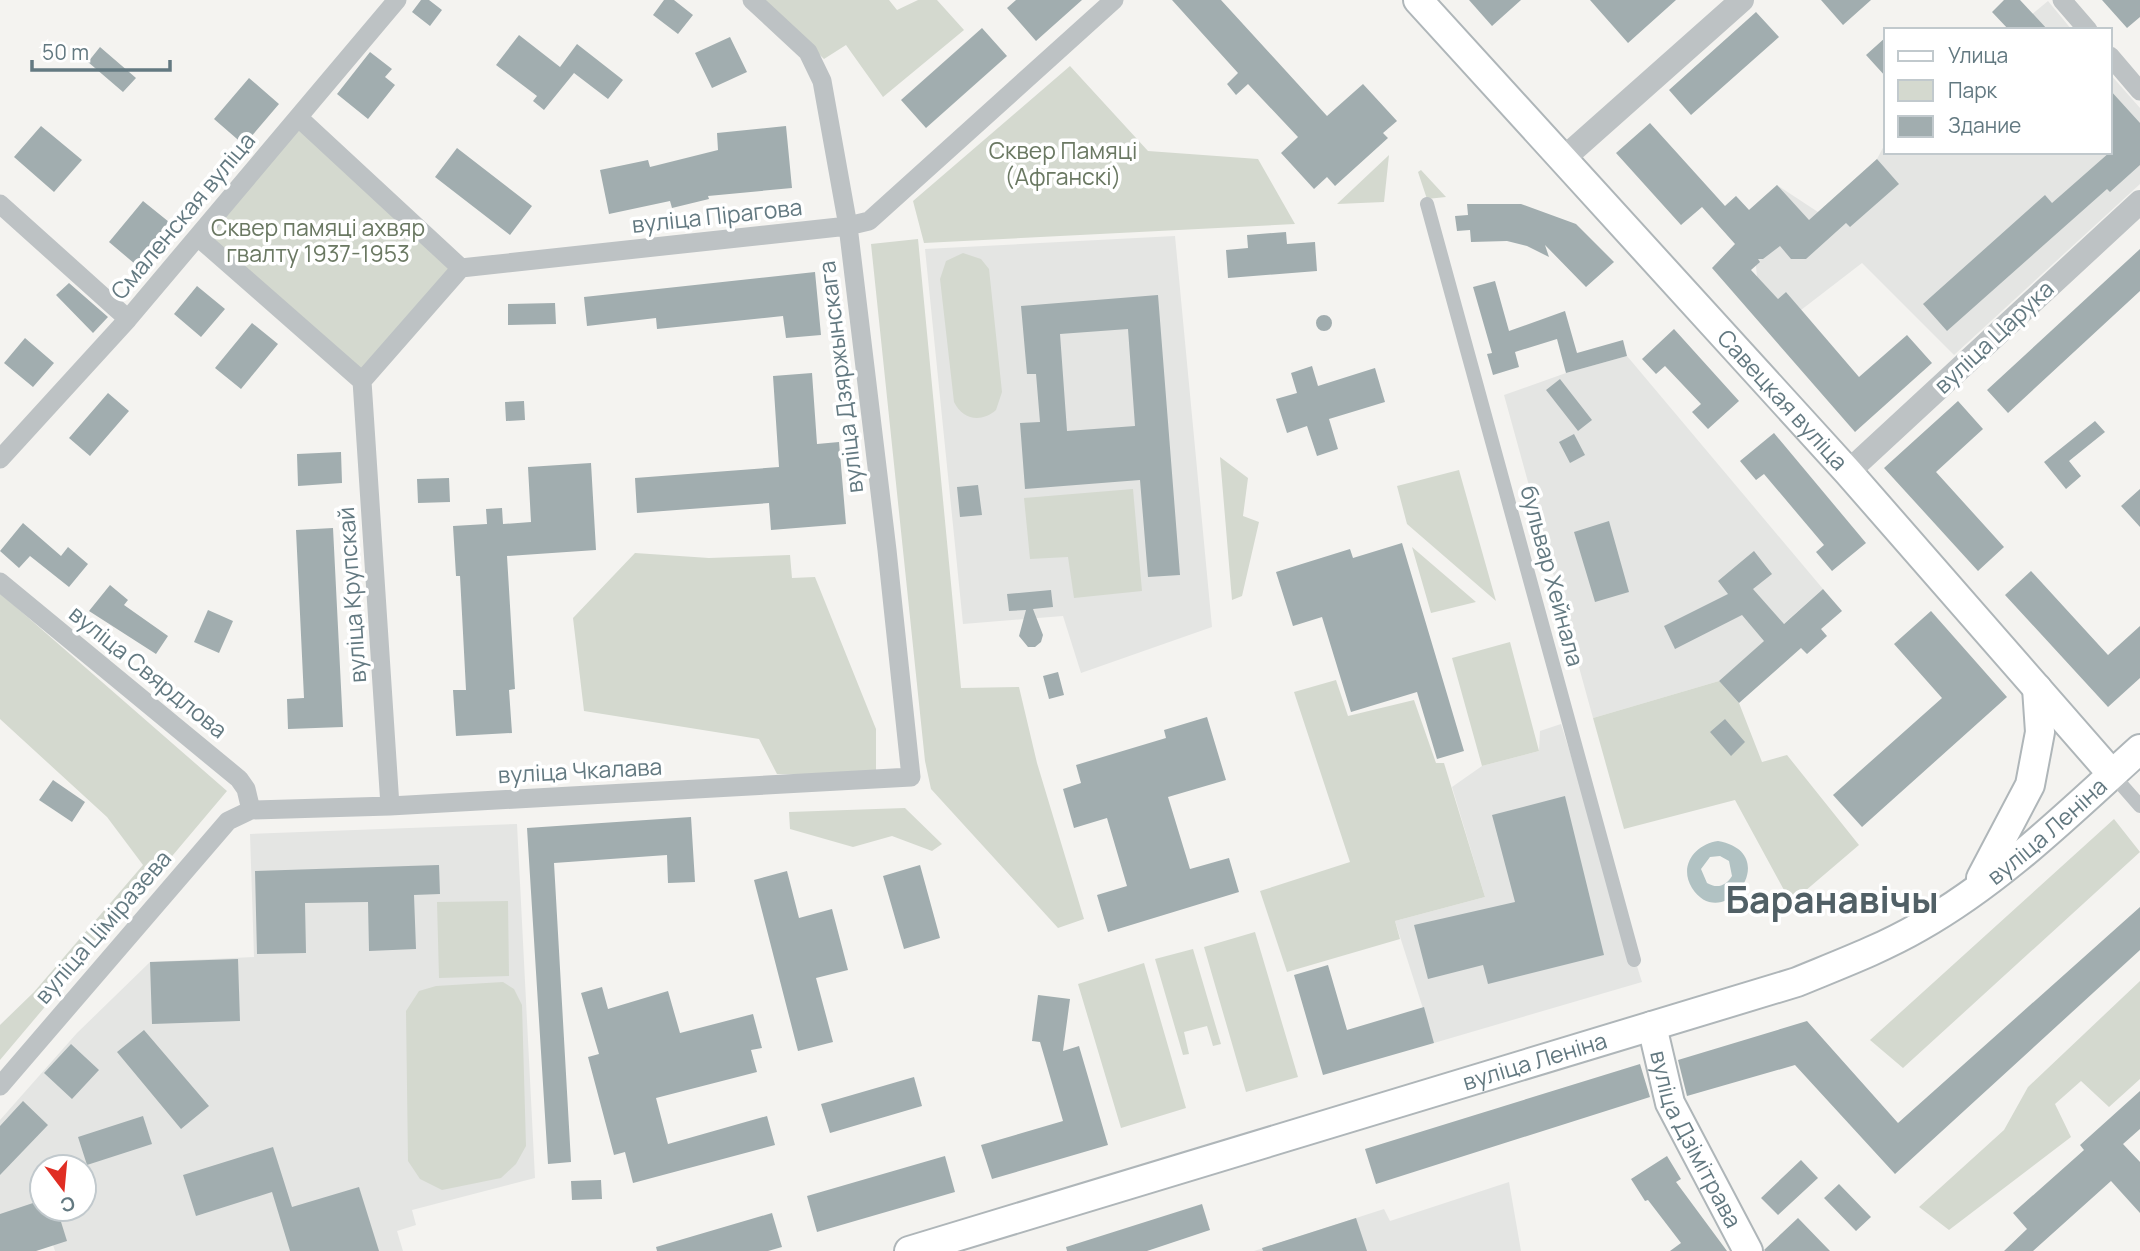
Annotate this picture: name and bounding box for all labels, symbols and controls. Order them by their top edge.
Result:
scale bar [32,28,170,72]
legend [1884,28,2112,154]
text: 50 m [42,38,89,66]
text: Улица [1948,41,2008,69]
text: Парк [1948,76,1998,104]
text: Здание [1948,111,2021,139]
street label: Смаленская вуліца [103,125,262,306]
park label: Сквер Памяці (Афганскі) [989,134,1137,192]
street label: вуліца Пірагова [630,190,804,240]
park label: Сквер памяці ахвяр гвалту 1937-1953 [211,211,425,269]
street label: вуліца Дзяржынскага [810,259,870,495]
street label: вуліца Царука [1926,272,2060,400]
street label: Савецкая вуліца [1711,322,1856,477]
street label: бульвар Хейнала [1513,482,1592,670]
street label: вуліца Крупскай [329,506,373,684]
street label: вуліца Свярдлова [63,597,234,745]
street label: вуліца Чкалава [497,750,663,790]
street label: вуліца Леніна [1980,770,2113,891]
street label: вуліца Ціміразева [27,843,178,1010]
district label: Баранавічы [1725,874,1939,924]
street label: вуліца Леніна [1459,1024,1611,1097]
street label: вуліца Дзімітрава [1643,1047,1750,1233]
north arrow [28,1153,98,1223]
text: С [57,1190,78,1219]

